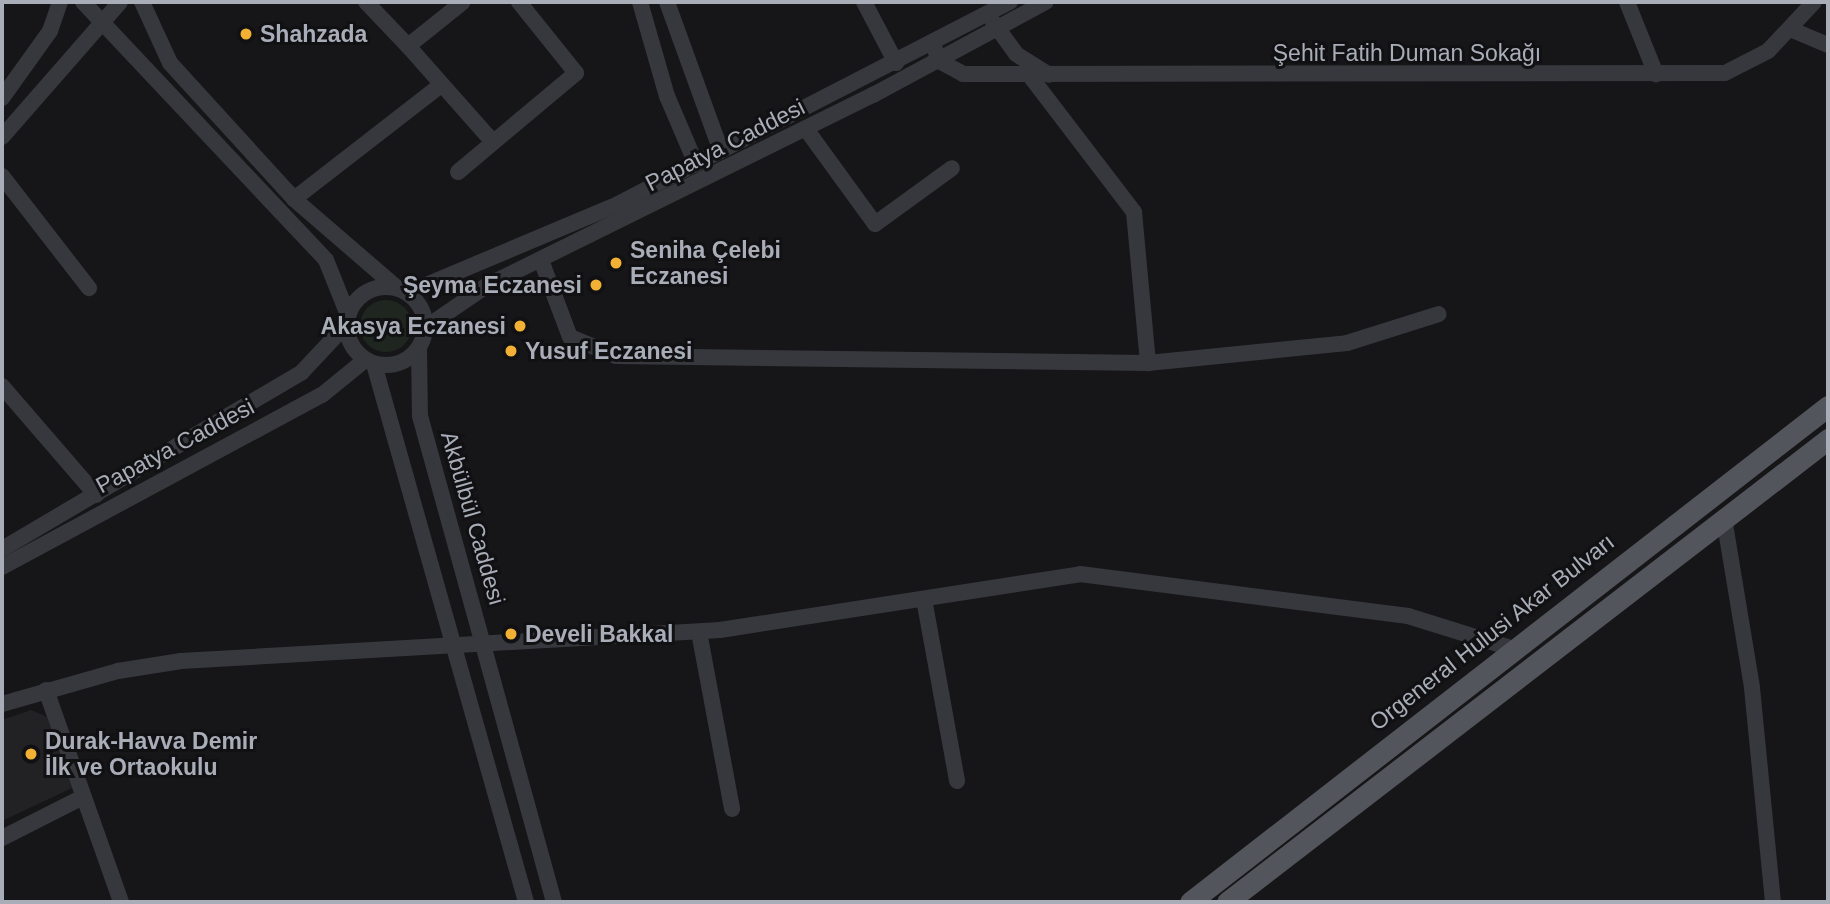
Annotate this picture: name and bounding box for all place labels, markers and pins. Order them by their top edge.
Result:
place label: Shahzada [260,20,367,48]
marker: Shahzada [238,26,254,42]
place label: Seniha Çelebi Eczanesi [630,236,781,290]
marker: Seniha Çelebi Eczanesi [608,255,624,271]
place label: Şeyma Eczanesi [403,271,582,299]
marker: Şeyma Eczanesi [588,277,604,293]
place label: Akasya Eczanesi [321,312,506,340]
marker: Akasya Eczanesi [512,318,528,334]
place label: Yusuf Eczanesi [525,337,692,365]
marker: Yusuf Eczanesi [503,343,519,359]
place label: Develi Bakkal [525,620,673,648]
marker: Develi Bakkal [503,626,519,642]
place label: Durak-Havva Demir İlk ve Ortaokulu [45,727,257,781]
marker: Durak-Havva Demir İlk ve Ortaokulu [23,746,39,762]

